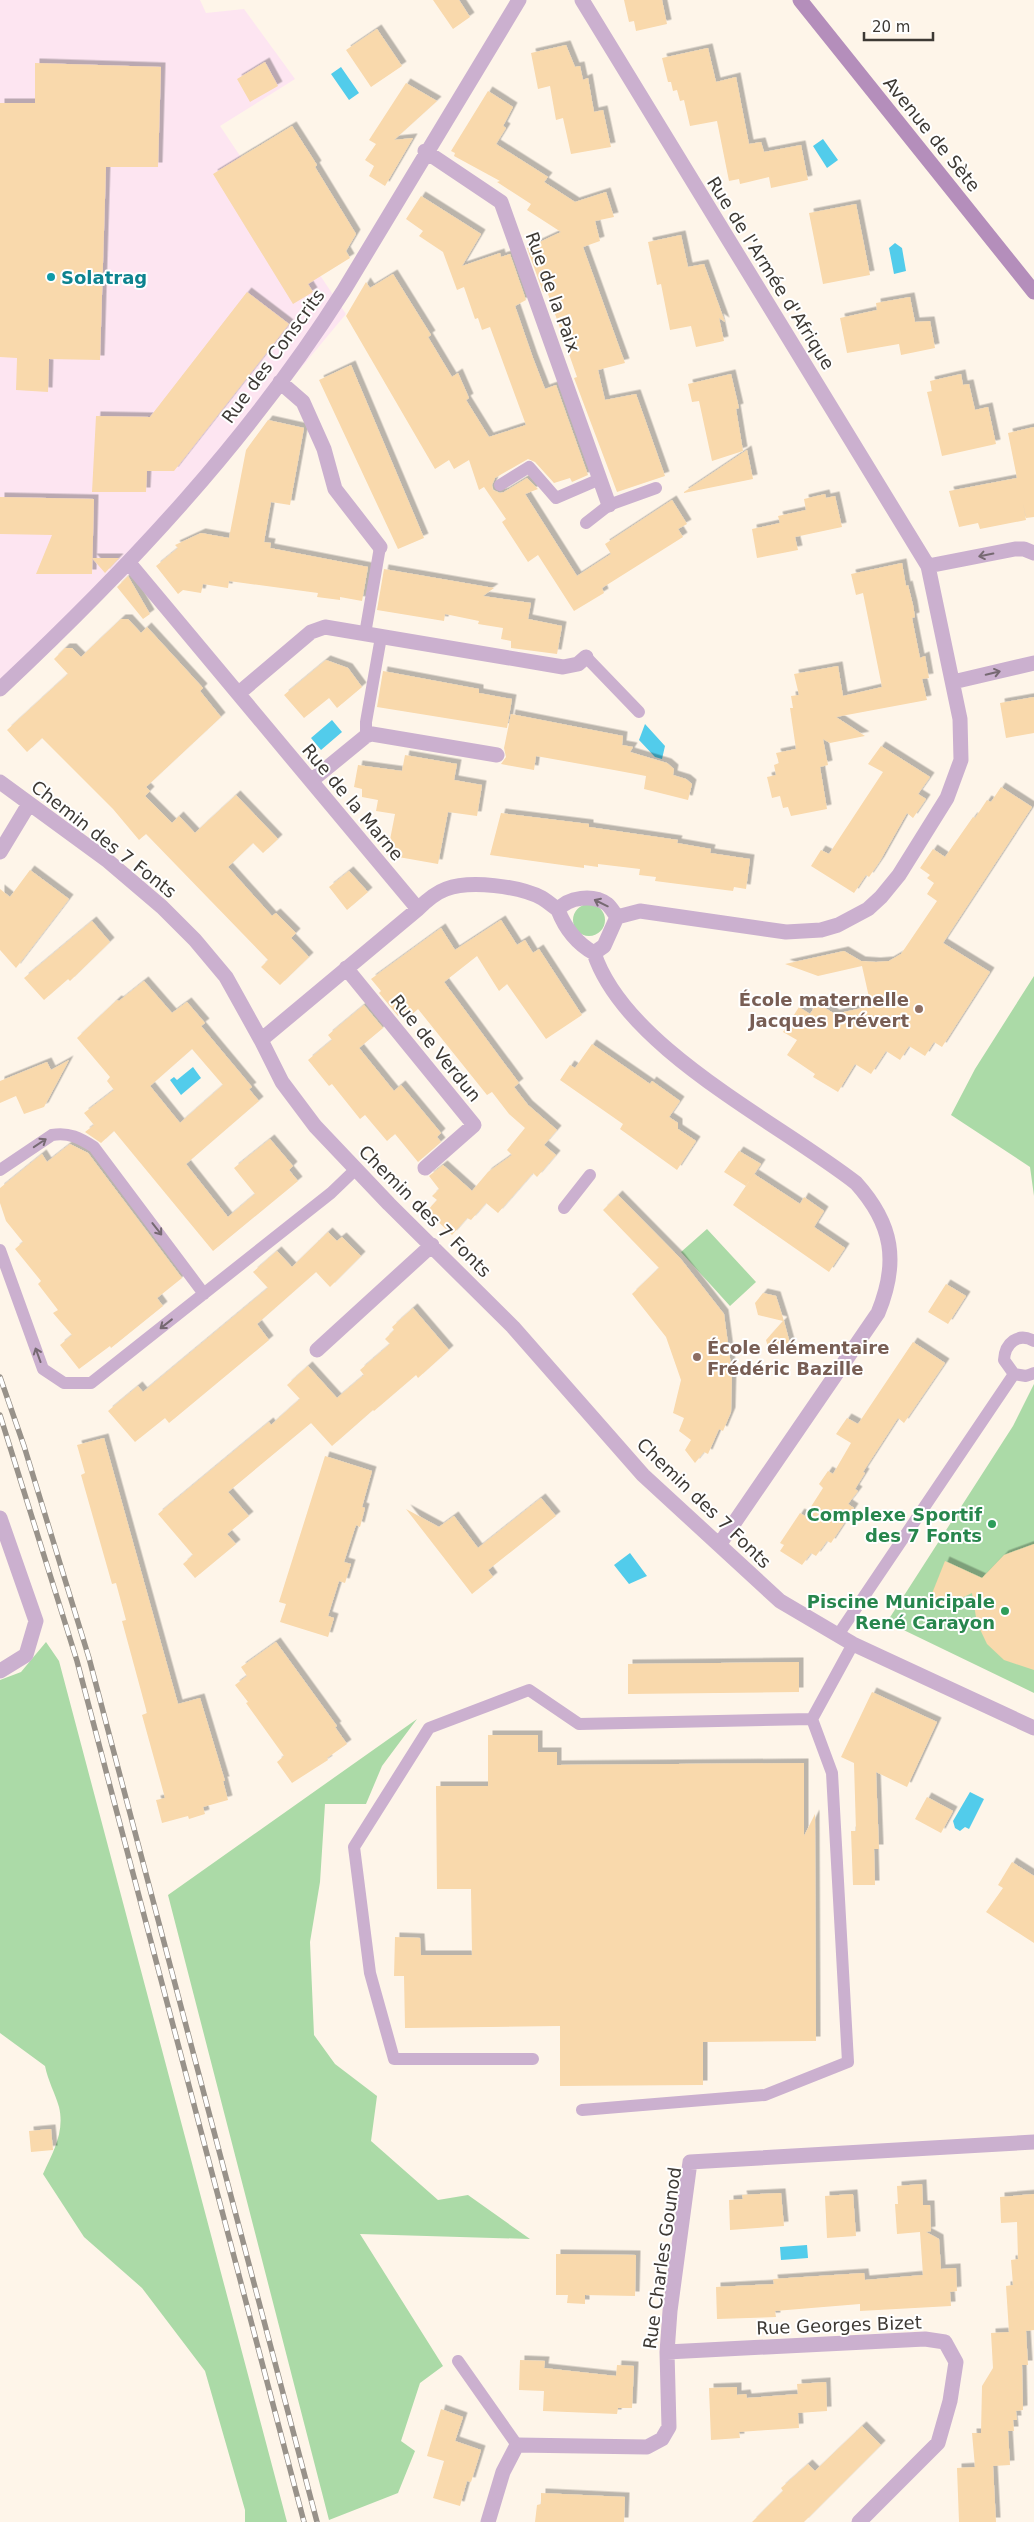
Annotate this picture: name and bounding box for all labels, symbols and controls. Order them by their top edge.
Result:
scale bar [864,10,933,42]
text: 20 m [872,18,910,36]
street label: Avenue de Sète [879,72,985,196]
street label: Rue de l'Armée d'Afrique [703,173,839,373]
street label: Rue de la Paix [521,229,585,355]
place label: Solatrag [61,267,147,288]
marker: Solatrag [45,271,57,283]
street label: Rue des Conscrits [217,285,329,427]
one-way arrow [979,550,995,560]
one-way arrow [985,667,1001,677]
street label: Rue de la Marne [298,739,408,865]
street label: Chemin des 7 Fonts [27,776,181,902]
one-way arrow [594,898,609,908]
place label: École maternelle Jacques Prévert [739,989,909,1031]
street label: Rue de Verdun [386,990,486,1106]
marker: École maternelle Jacques Prévert [913,1003,925,1015]
one-way arrow [33,1137,47,1147]
street label: Chemin des 7 Fonts [355,1141,495,1281]
one-way arrow [151,1222,162,1235]
one-way arrow [159,1319,173,1329]
place label: École élémentaire Frédéric Bazille [707,1337,889,1379]
one-way arrow [33,1348,42,1363]
marker: École élémentaire Frédéric Bazille [691,1351,703,1363]
street label: Chemin des 7 Fonts [633,1434,775,1572]
place label: Complexe Sportif des 7 Fonts [807,1504,982,1546]
marker: Complexe Sportif des 7 Fonts [986,1518,998,1530]
place label: Piscine Municipale René Carayon [807,1591,995,1633]
marker: Piscine Municipale René Carayon [999,1605,1011,1617]
street label: Rue Charles Gounod [639,2166,685,2350]
street label: Rue Georges Bizet [756,2312,922,2338]

